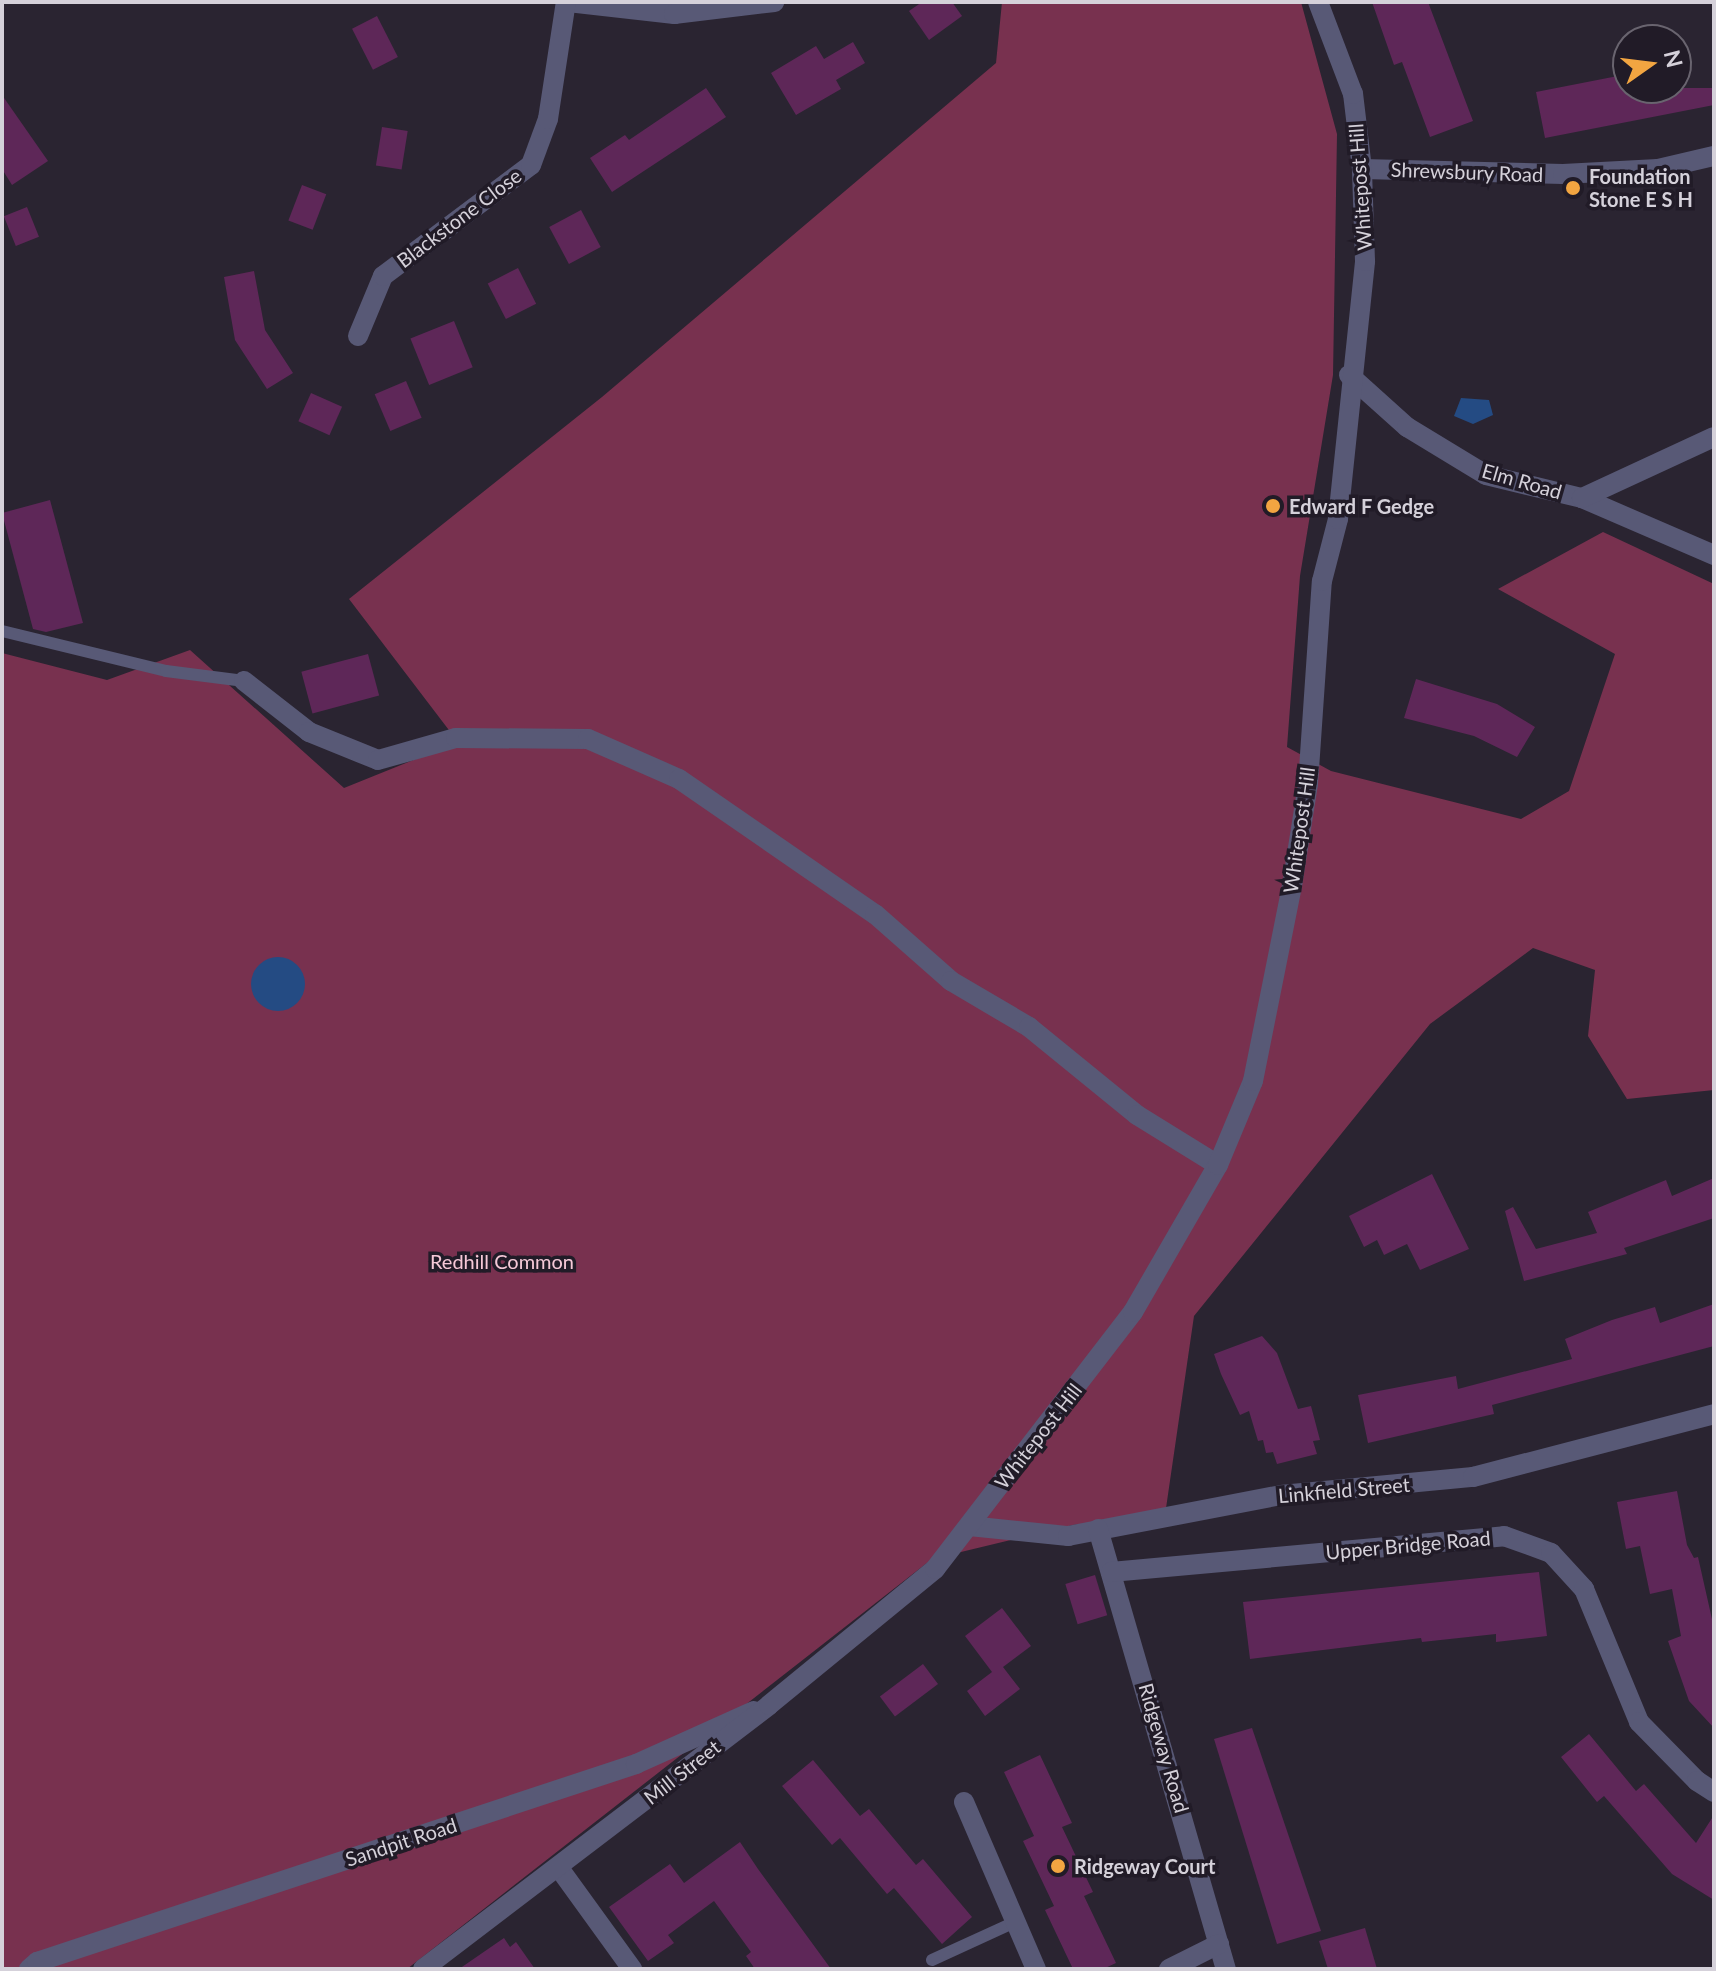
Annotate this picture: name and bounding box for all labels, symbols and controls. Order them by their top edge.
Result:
north arrow [1612,24,1692,104]
text: N [1659,47,1689,70]
street label: Whitepost Hill [1344,123,1376,251]
street label: Shrewsbury Road [1390,157,1544,187]
street label: Blackstone Close [392,163,526,273]
place label: Foundation Stone E S H [1589,164,1693,211]
marker: Foundation Stone E S H [1564,179,1582,197]
street label: Elm Road [1479,458,1565,504]
place label: Edward F Gedge [1289,494,1435,518]
marker: Edward F Gedge [1264,497,1282,515]
street label: Whitepost Hill [1278,765,1320,895]
park label: Redhill Common [430,1249,574,1273]
street label: Whitepost Hill [989,1379,1087,1493]
street label: Linkfield Street [1277,1472,1411,1508]
street label: Upper Bridge Road [1324,1526,1492,1564]
street label: Ridgeway Road [1134,1680,1194,1816]
street label: Mill Street [639,1735,725,1809]
street label: Sandpit Road [342,1813,460,1871]
place label: Ridgeway Court [1074,1854,1216,1878]
marker: Ridgeway Court [1049,1857,1067,1875]

